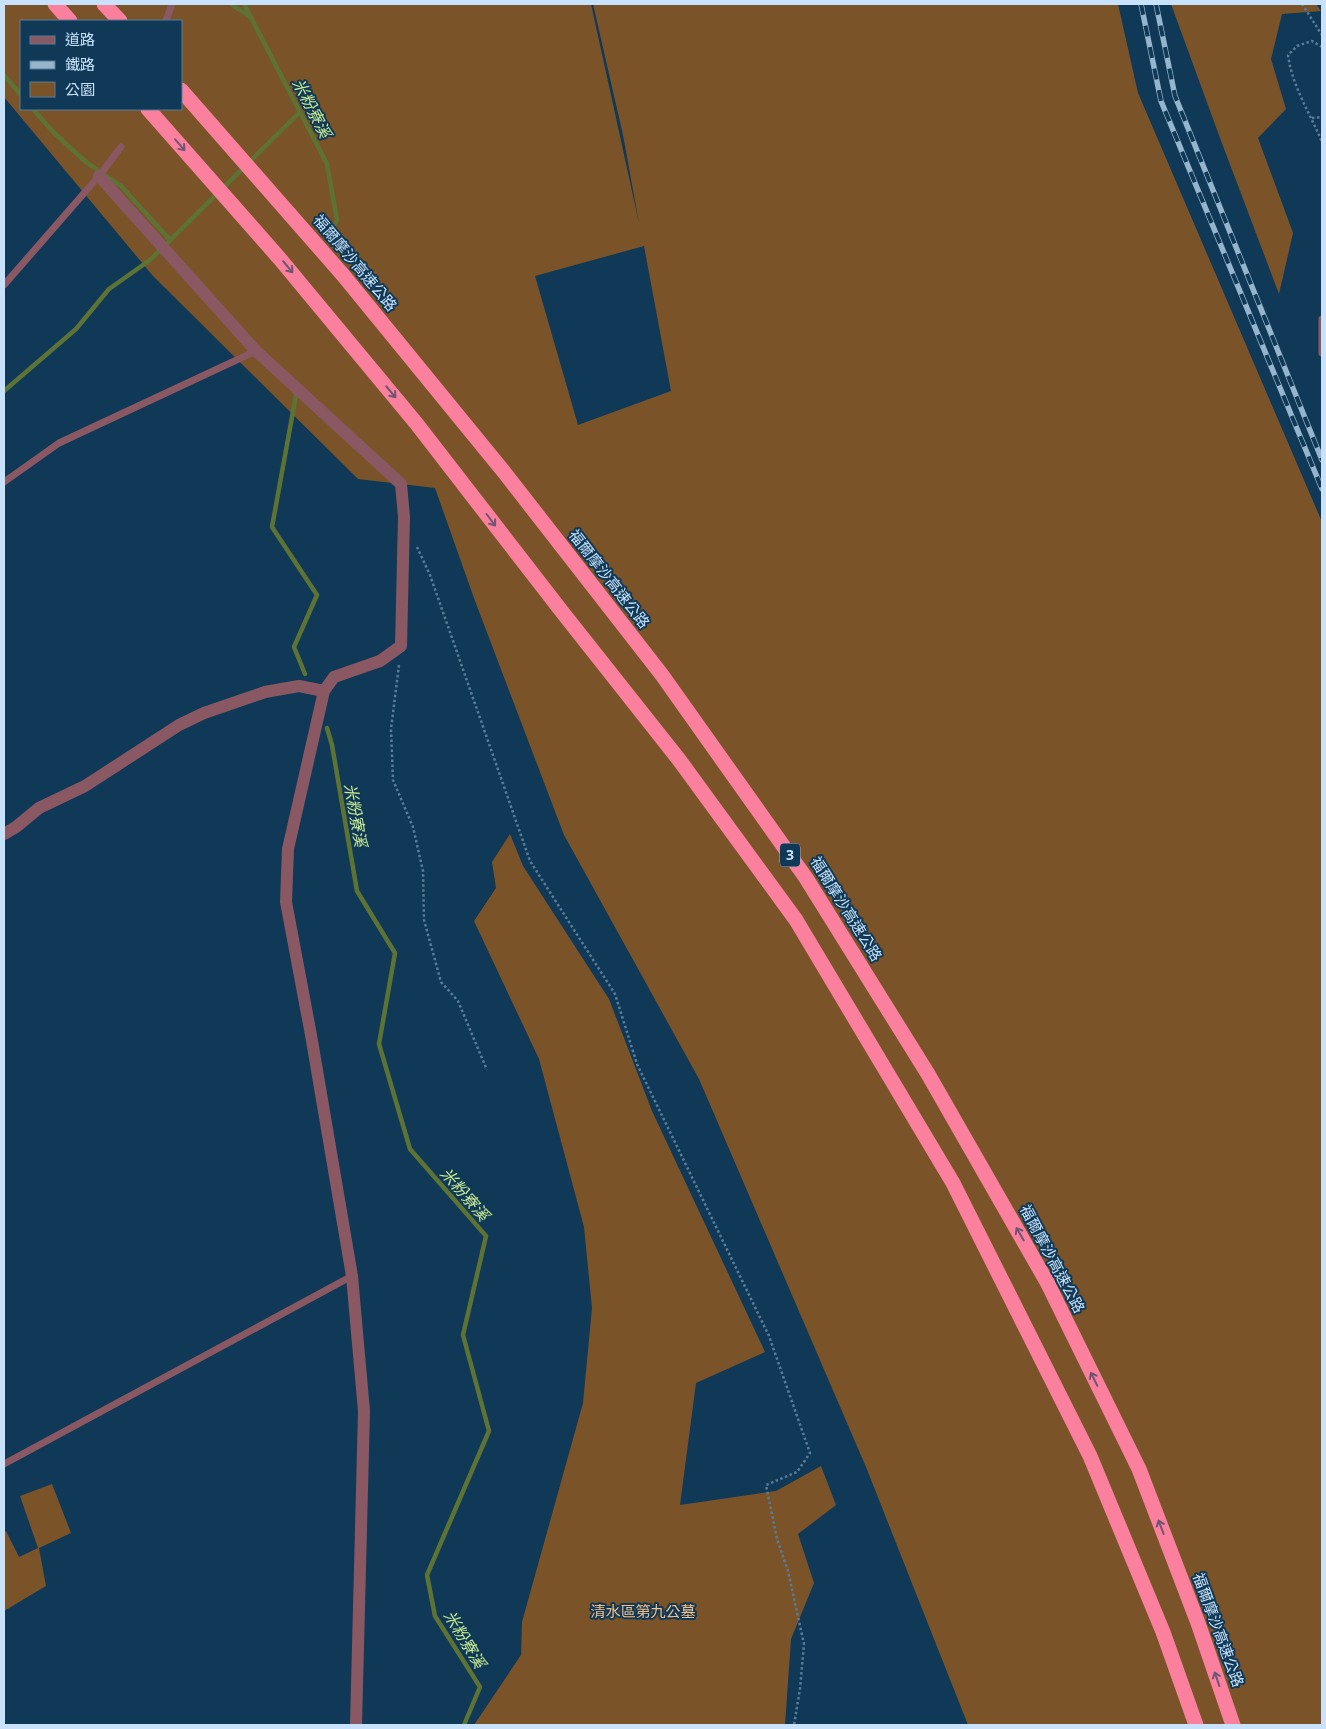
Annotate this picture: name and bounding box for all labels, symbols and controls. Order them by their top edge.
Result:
legend [20,20,182,110]
text: 道路 [65,29,95,49]
text: 鐵路 [65,54,95,74]
water label: 米粉寮溪 [288,74,337,143]
text: 公園 [65,79,95,99]
one-way arrow [174,139,186,152]
street label: 福爾摩沙高速公路 [310,210,402,315]
one-way arrow [282,260,293,273]
one-way arrow [386,386,397,399]
one-way arrow [486,513,497,526]
street label: 福爾摩沙高速公路 [565,525,655,632]
water label: 米粉寮溪 [340,782,373,850]
road number: 3 [780,844,800,866]
street label: 福爾摩沙高速公路 [807,852,887,965]
water label: 米粉寮溪 [436,1163,496,1227]
street label: 福爾摩沙高速公路 [1016,1201,1090,1316]
one-way arrow [1014,1228,1024,1242]
one-way arrow [1089,1371,1099,1386]
one-way arrow [1156,1520,1165,1535]
street label: 福爾摩沙高速公路 [1189,1570,1249,1689]
park label: 清水區第九公墓 [590,1601,696,1621]
water label: 米粉寮溪 [439,1606,492,1674]
one-way arrow [1212,1672,1221,1687]

